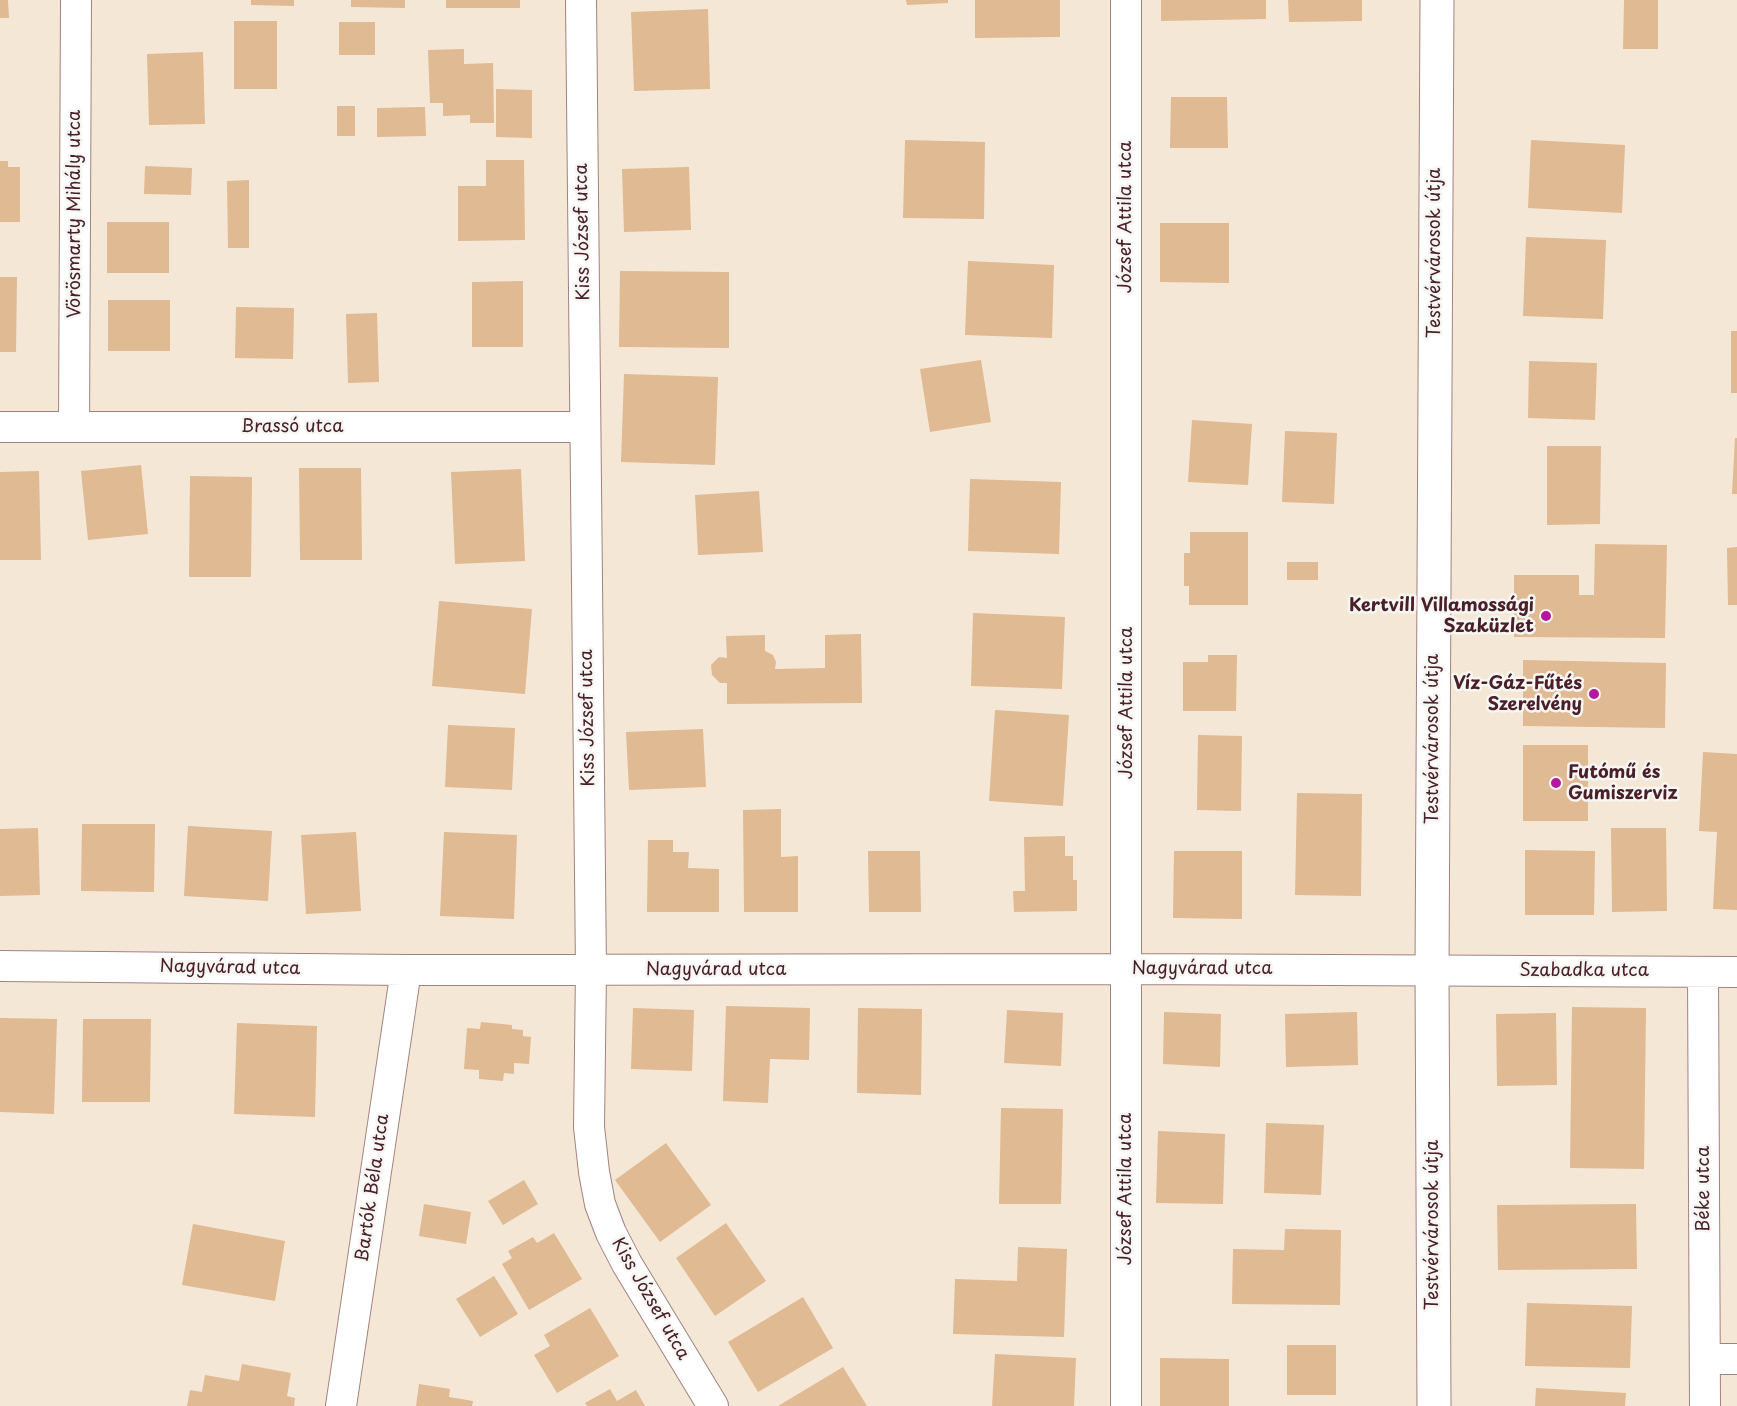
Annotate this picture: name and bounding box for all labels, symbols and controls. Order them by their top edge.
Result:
street label: Vörösmarty Mihály utca [64,110,86,318]
street label: József Attila utca [1115,141,1137,293]
street label: Kiss József utca [571,163,595,301]
street label: Testvérvárosok útja [1424,168,1446,338]
street label: Brassó utca [241,416,343,438]
place label: Kertvill Villamossági Szaküzlet [1349,595,1534,638]
marker: Kertvill Villamossági Szaküzlet [1539,609,1553,623]
street label: József Attila utca [1116,627,1138,779]
street label: Kiss József utca [576,649,600,787]
street label: Testvérvárosok útja [1422,654,1444,824]
place label: Víz-Gáz-Fűtés Szerelvény [1453,673,1582,716]
marker: Víz-Gáz-Fűtés Szerelvény [1587,687,1601,701]
place label: Futómű és Gumiszerviz [1568,762,1678,804]
marker: Futómű és Gumiszerviz [1549,776,1563,790]
street label: Nagyvárad utca [159,956,301,980]
street label: Nagyvárad utca [1132,958,1272,980]
street label: Nagyvárad utca [646,959,786,981]
street label: Szabadka utca [1519,960,1649,982]
street label: Bartók Béla utca [352,1112,394,1264]
street label: József Attila utca [1115,1113,1137,1265]
street label: Testvérvárosok útja [1422,1140,1444,1310]
street label: Béke utca [1693,1146,1715,1232]
street label: Kiss József utca [606,1234,694,1364]

